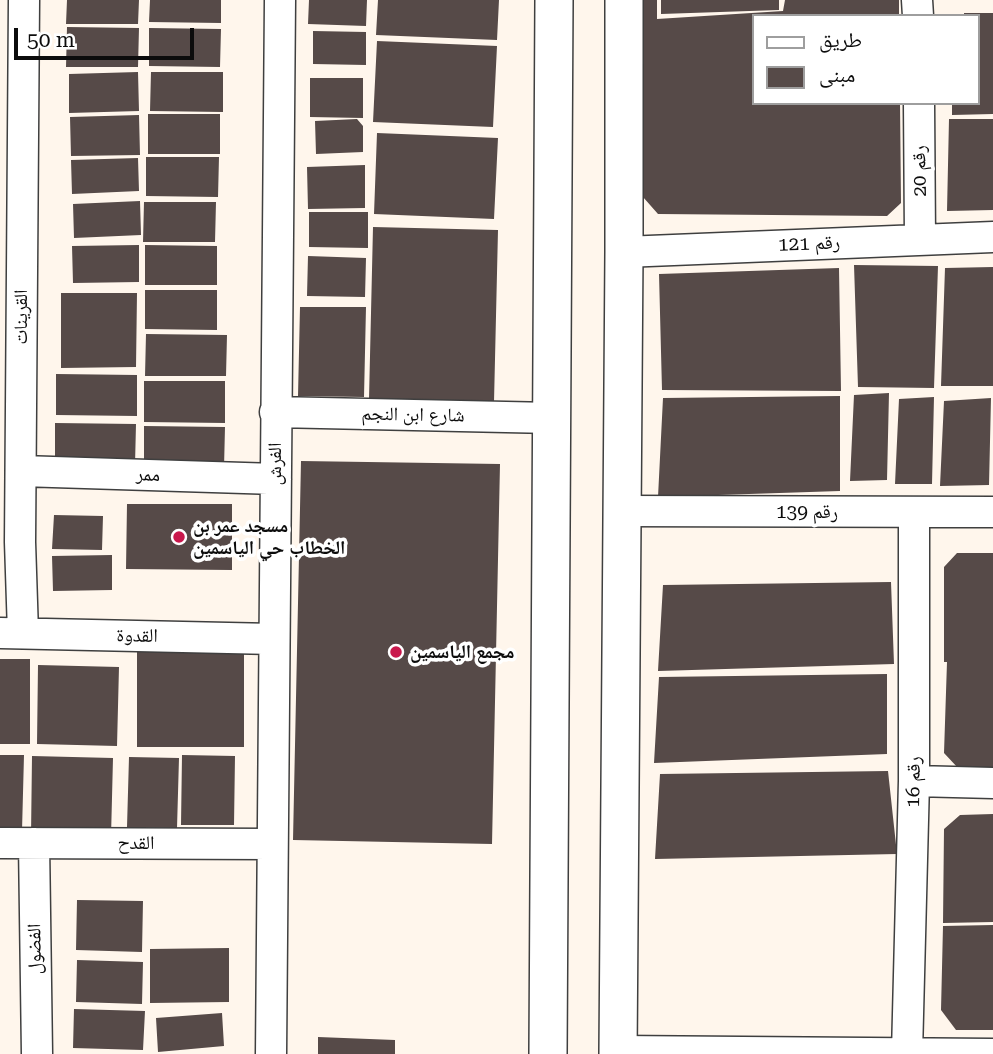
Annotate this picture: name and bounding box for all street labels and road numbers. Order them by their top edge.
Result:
street label: رقم 20 [908,145,932,197]
street label: رقم 121 [778,232,840,256]
street label: القرينات [10,289,32,345]
street label: شارع ابن النجم [361,403,465,427]
street label: الفرش [264,443,286,485]
street label: ممر [136,463,160,487]
street label: رقم 139 [776,501,838,523]
street label: القدوة [116,624,158,648]
street label: رقم 16 [902,756,926,808]
street label: القدح [118,832,154,854]
street label: الفضول [23,923,47,975]

